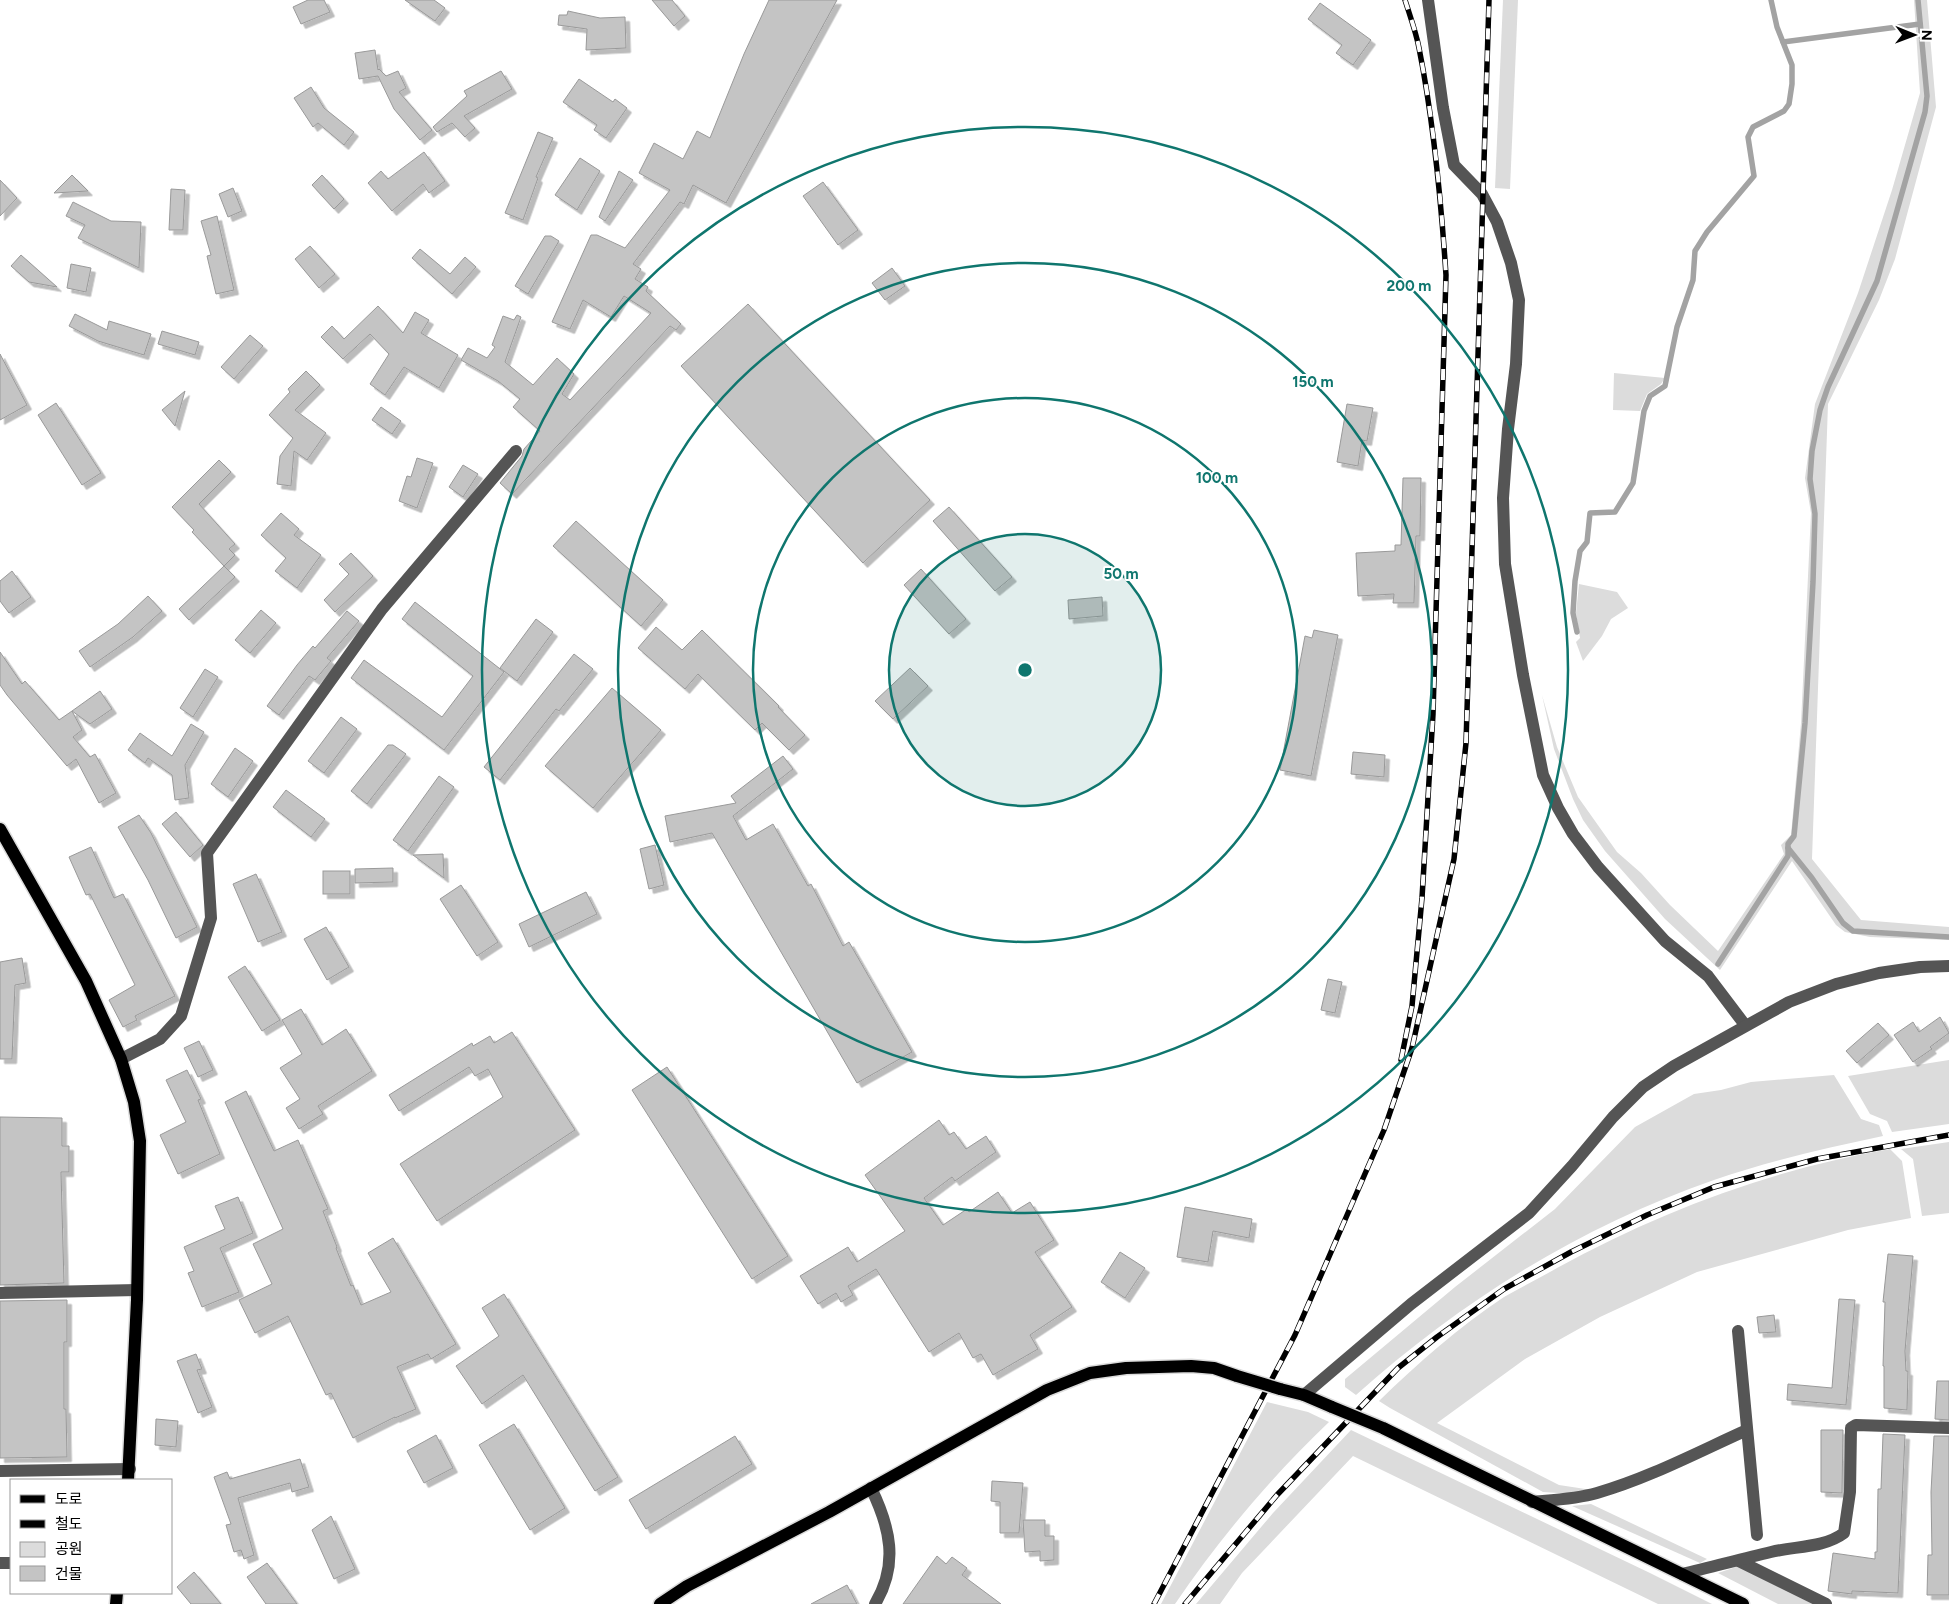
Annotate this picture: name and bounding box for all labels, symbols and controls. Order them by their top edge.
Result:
north arrow [1889,10,1939,60]
text: N [1918,30,1935,41]
text: 200 m [1387,277,1431,295]
text: 150 m [1292,373,1334,391]
text: 100 m [1196,469,1238,487]
text: 50 m [1103,565,1139,583]
centre of rings [1016,661,1034,679]
legend [10,1479,172,1594]
text: 도로 [55,1490,83,1508]
text: 철도 [55,1515,83,1533]
text: 공원 [55,1540,83,1558]
text: 건물 [55,1565,83,1583]

